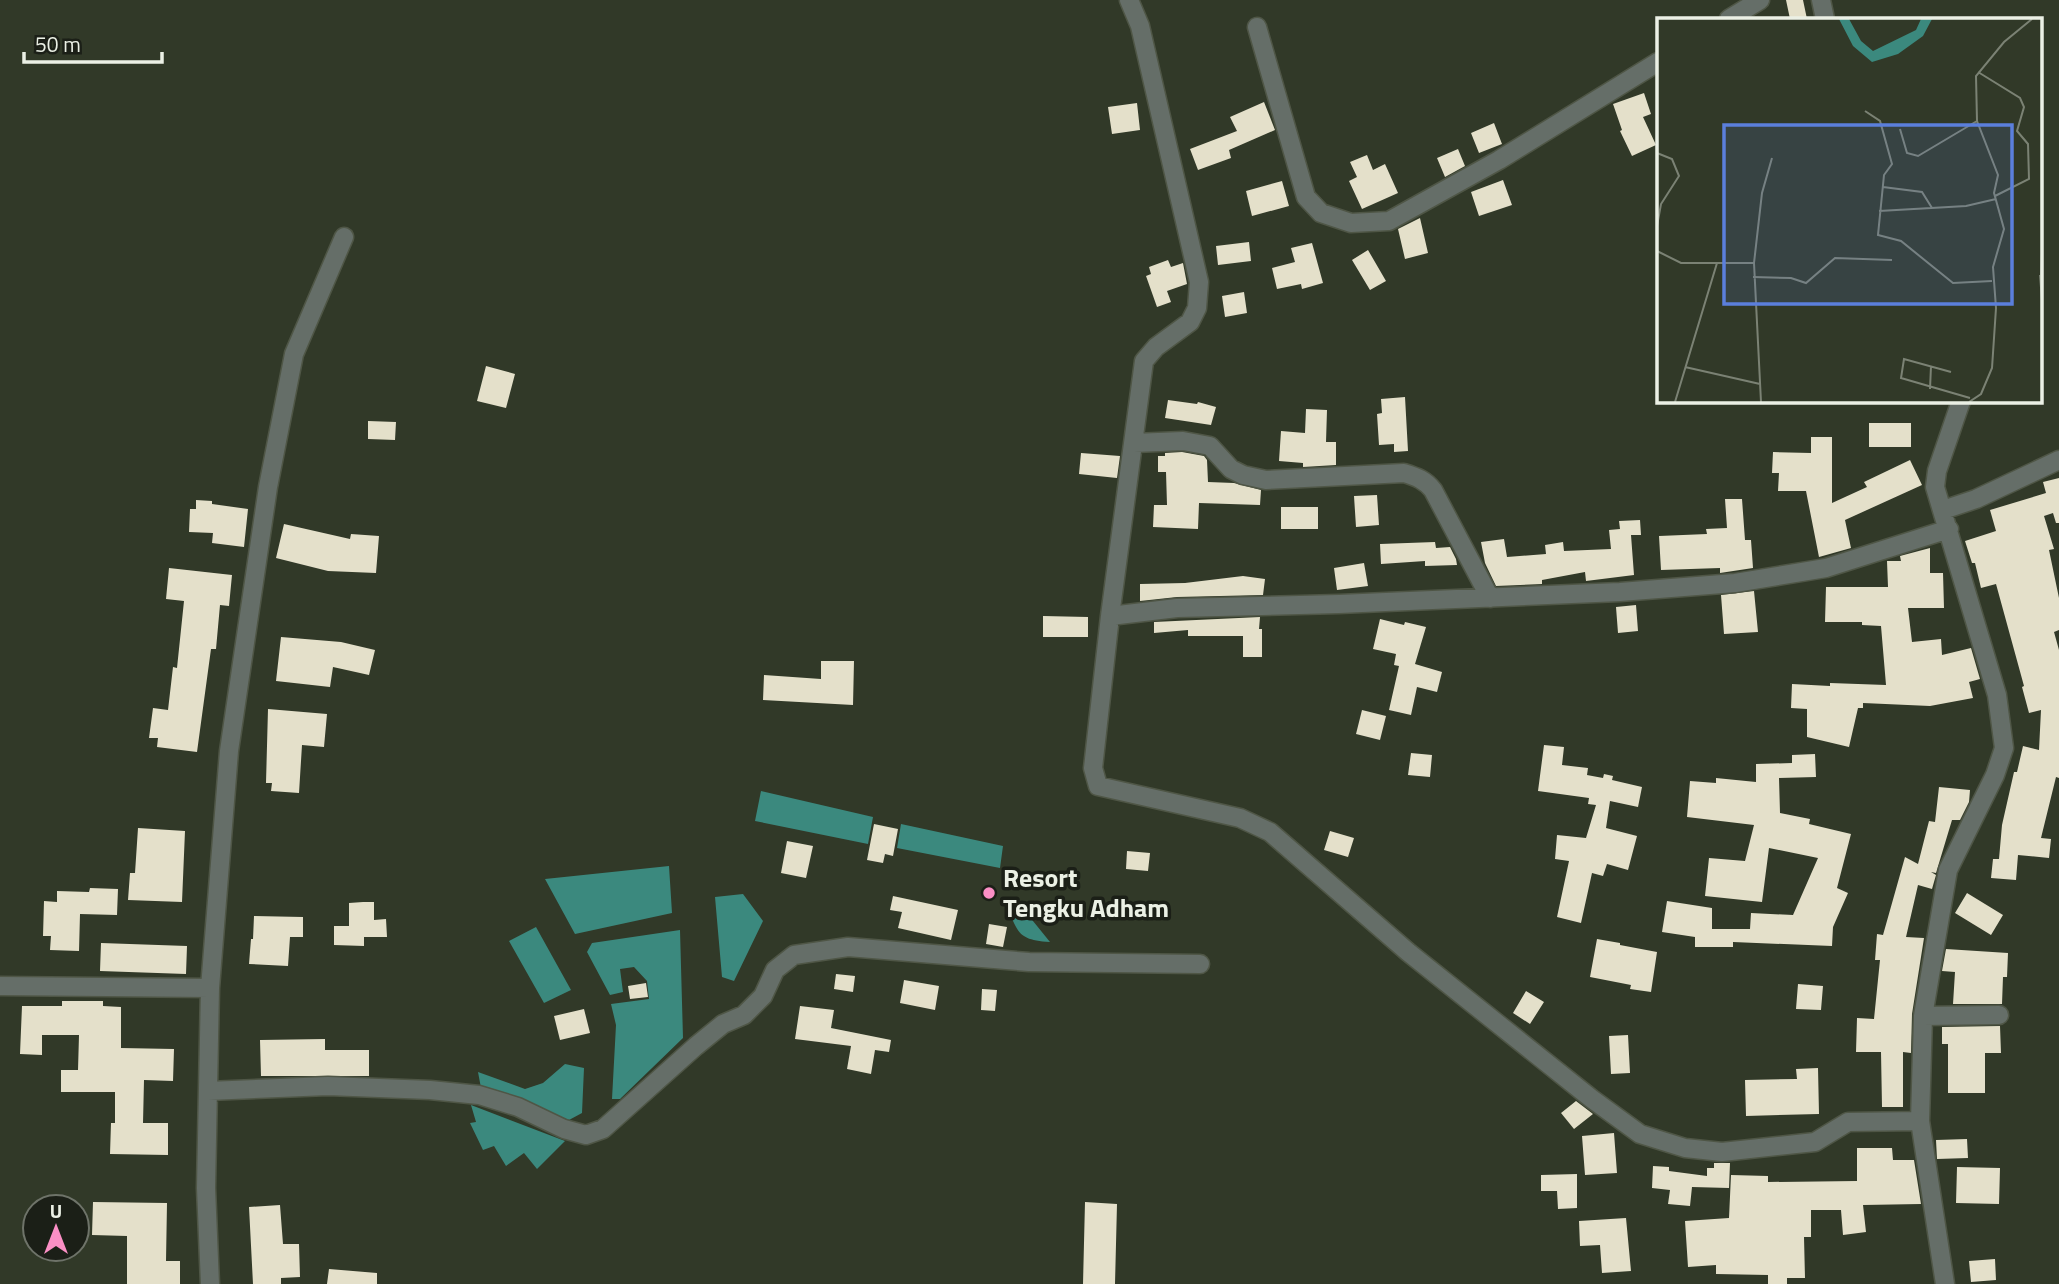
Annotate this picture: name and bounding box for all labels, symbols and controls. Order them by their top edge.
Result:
inset map [1657,18,2042,402]
scale bar [24,21,163,65]
text: 50 m [35,28,81,60]
place label: Resort Tengku Adham [1003,858,1169,927]
marker: Resort Tengku Adham [981,885,997,901]
north arrow [21,1193,91,1263]
text: U [50,1196,62,1225]

